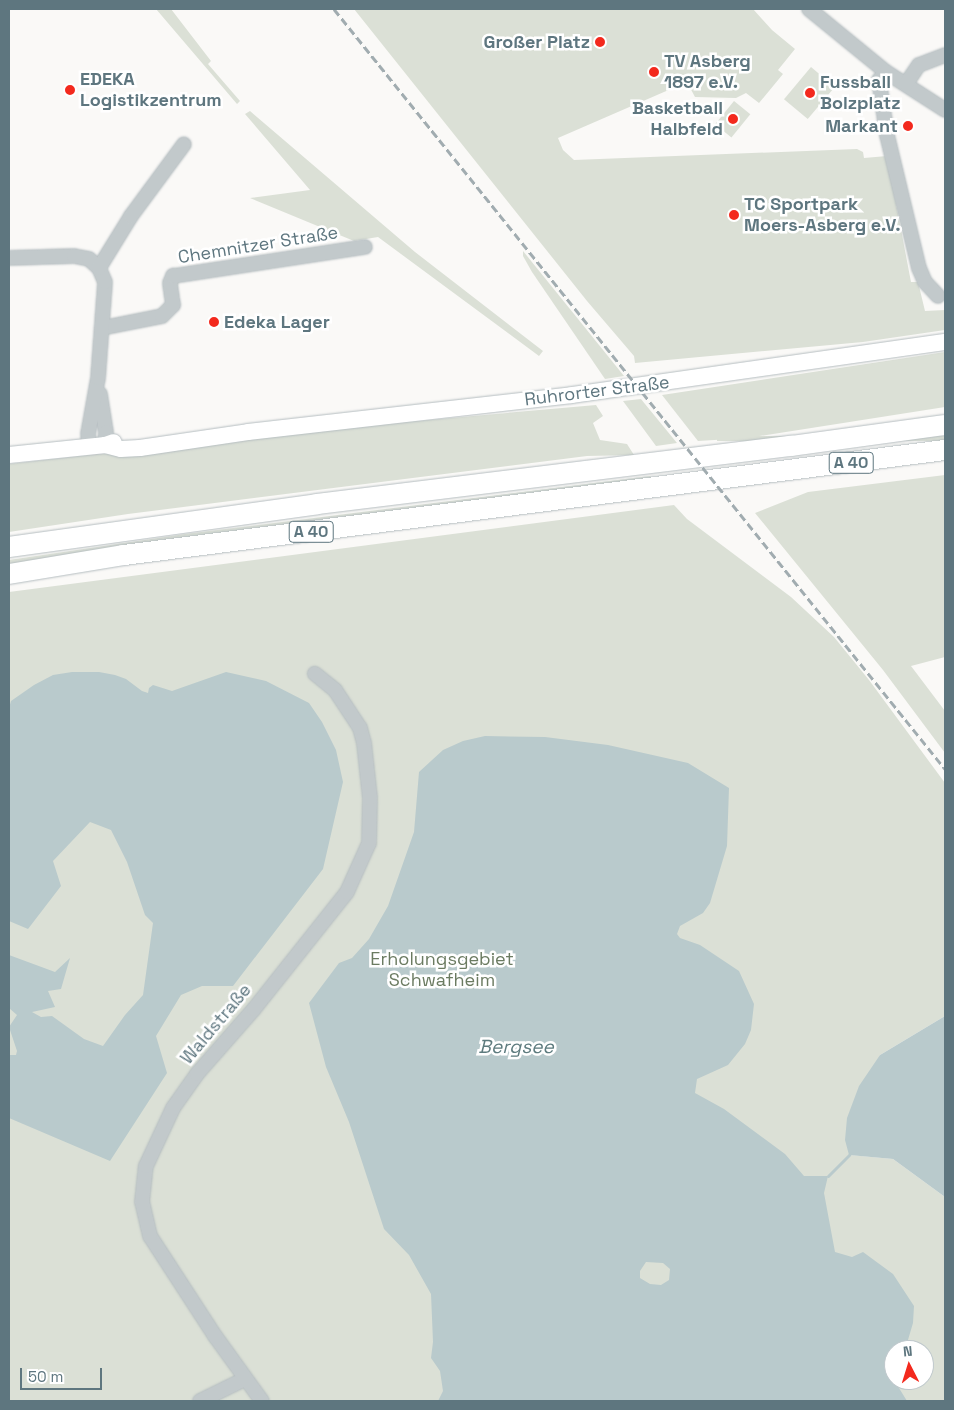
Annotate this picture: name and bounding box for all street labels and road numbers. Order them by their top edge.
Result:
street label: Chemnitzer Straße [176,222,340,268]
street label: Ruhrorter Straße [523,371,671,411]
road number: A 40 [828,449,874,476]
road number: A 40 [288,518,334,546]
street label: Waldstraße [176,979,256,1069]

